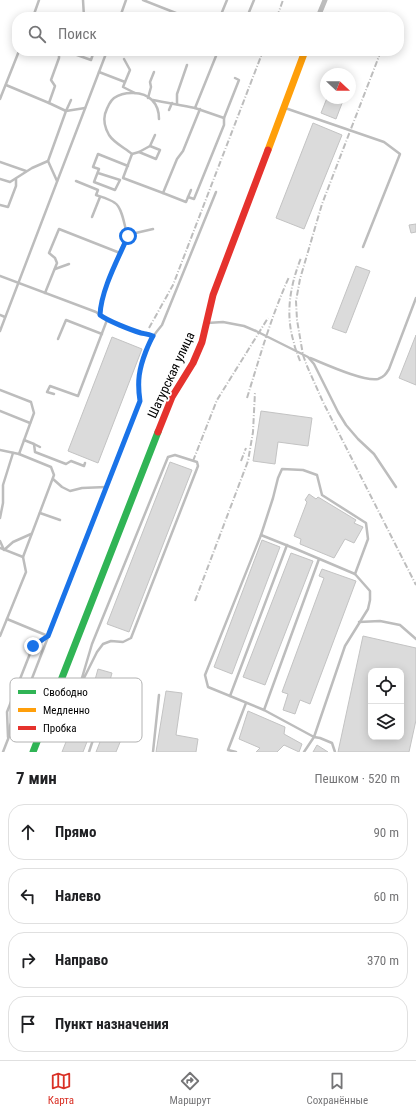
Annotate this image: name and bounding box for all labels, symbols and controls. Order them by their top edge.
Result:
search box [12,12,404,56]
icon: search [26,23,48,45]
text: Поиск [58,25,97,43]
north arrow [320,68,356,104]
route start [119,227,137,245]
street label: Шатурская улица [144,330,198,420]
route end [24,637,42,655]
map controls [368,668,404,740]
button: locate [368,668,404,704]
legend [10,678,142,742]
text: Свободно [43,686,88,699]
text: Медленно [43,704,90,717]
button: layers [368,704,404,740]
text: Пробка [43,722,77,735]
text: 7 мин [16,768,57,788]
text: Пешком · 520 m [314,771,400,786]
icon: ahead [17,821,39,843]
text: Прямо [55,823,96,841]
text: 90 m [373,825,399,840]
icon: left [17,885,39,907]
text: Налево [55,887,101,905]
text: 60 m [373,889,399,904]
icon: right [17,949,39,971]
text: Направо [55,951,108,969]
text: 370 m [367,953,399,968]
icon: arrive [17,1013,39,1035]
text: Пункт назначения [55,1015,169,1033]
tab: Карта [48,1070,74,1107]
tab: Маршрут [170,1070,211,1107]
tab: Сохранённые [306,1070,368,1107]

